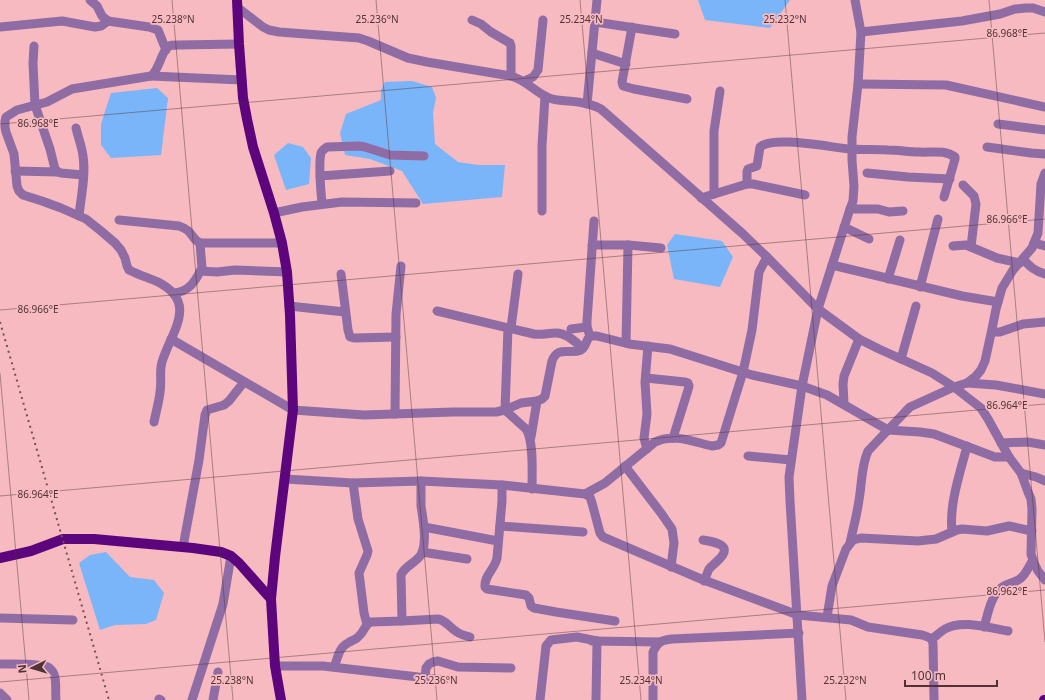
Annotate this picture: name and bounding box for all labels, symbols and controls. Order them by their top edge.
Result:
text: 25.238°N [151,12,195,26]
text: 25.236°N [355,12,399,26]
text: 25.234°N [559,12,603,26]
text: 25.232°N [763,12,807,26]
text: 86.968°E [986,26,1028,40]
text: 86.968°E [17,116,59,130]
text: 86.966°E [986,212,1028,226]
text: 86.966°E [17,302,59,316]
text: 86.964°E [986,398,1028,412]
text: 86.964°E [17,487,59,501]
text: 86.962°E [986,584,1028,598]
north arrow [12,648,52,688]
scale bar [905,662,997,688]
text: N [14,664,29,674]
text: 100 m [911,667,946,684]
text: 25.238°N [210,673,254,687]
text: 25.236°N [414,673,458,687]
text: 25.234°N [619,673,663,687]
text: 25.232°N [823,673,867,687]

